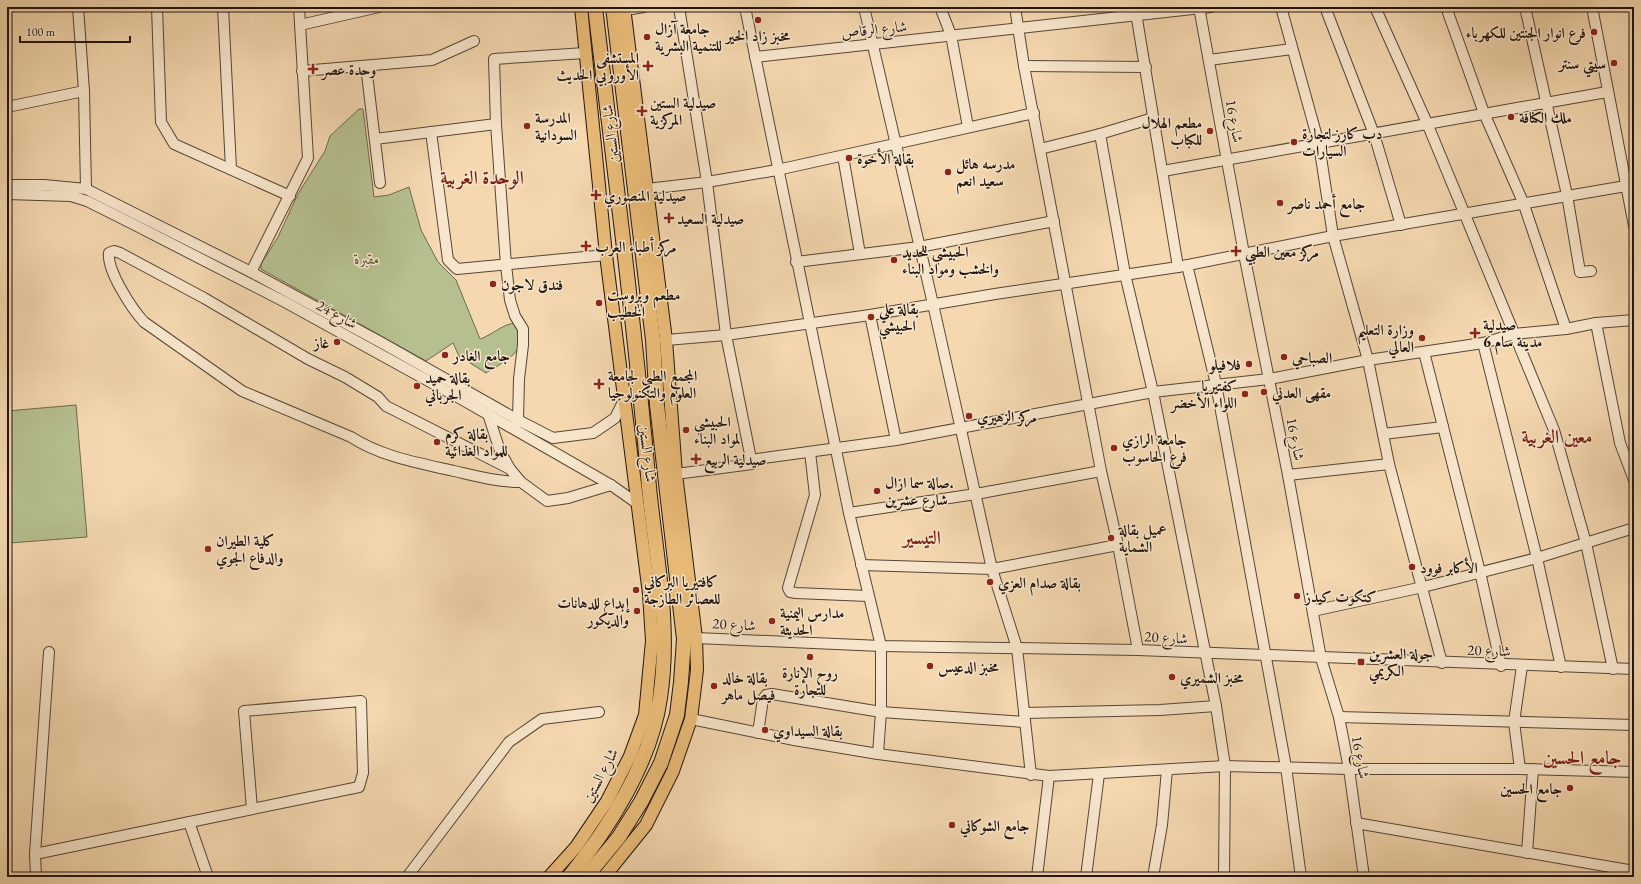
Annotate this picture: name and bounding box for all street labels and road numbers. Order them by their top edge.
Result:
street label: شارع الرقاص [840,16,908,46]
street label: شارع 16 [1218,98,1248,145]
street label: شارع الستين [597,103,627,164]
street label: شارع 24 [311,295,361,336]
street label: شارع 16 [1279,416,1309,463]
street label: شارع الستين [631,423,661,484]
street label: شارع 20 [712,613,756,639]
street label: شارع 20 [1144,626,1188,652]
street label: شارع 20 [1467,640,1511,664]
street label: شارع 16 [1344,734,1374,781]
street label: شارع الستين [578,745,626,807]

